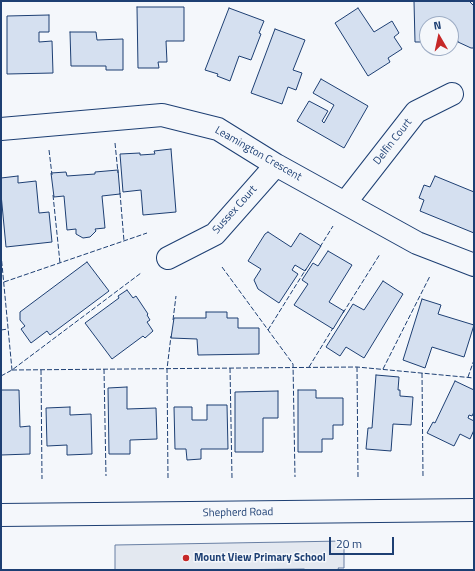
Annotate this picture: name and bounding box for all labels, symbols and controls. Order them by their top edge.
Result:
north arrow [419,16,459,56]
text: N [432,17,442,34]
street label: Delfin Court [371,116,415,168]
street label: Leamington Crescent [212,124,304,184]
street label: Sussex Court [210,183,260,237]
street label: Shepherd Road [203,506,273,520]
scale bar [331,529,396,555]
text: 20 m [336,534,362,553]
place label: Mount View Primary School [194,551,326,565]
marker: Mount View Primary School [181,553,191,563]

